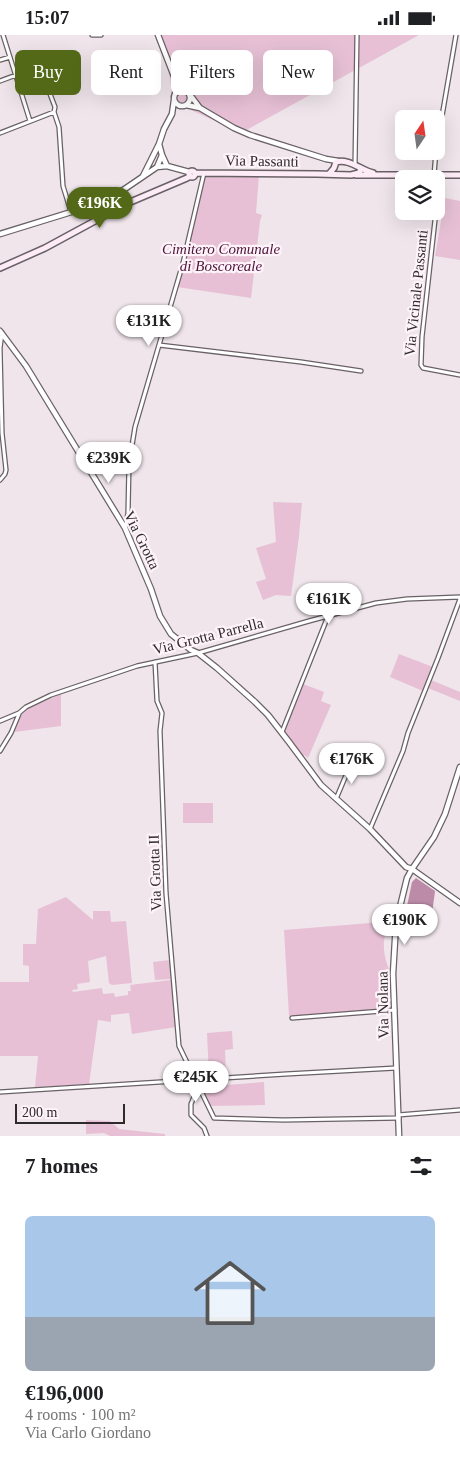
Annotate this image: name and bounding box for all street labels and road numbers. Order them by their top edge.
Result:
street label: Via Passanti [225,152,299,170]
street label: Via Vicinale Passanti [401,229,431,357]
street label: Via Grotta [121,508,163,572]
street label: Via Grotta Parrella [151,614,265,657]
street label: Via Grotta II [146,834,164,912]
street label: Via Nolana [374,971,392,1039]

